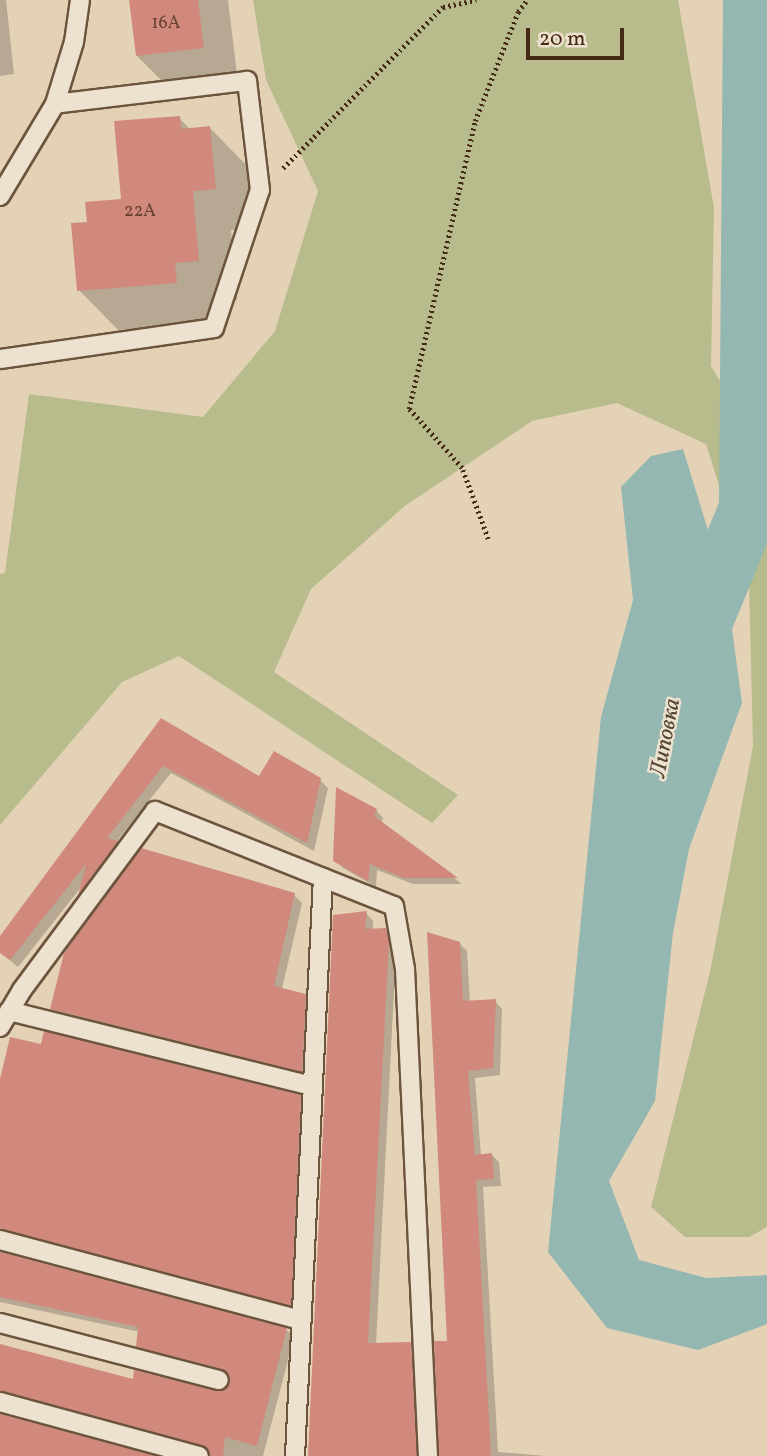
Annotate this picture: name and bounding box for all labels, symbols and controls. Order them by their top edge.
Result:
house number: 16А [152,13,180,35]
scale bar [529,14,627,58]
text: 20 m [539,25,585,54]
house number: 22А [124,201,156,223]
water label: Липовка [645,696,687,780]

